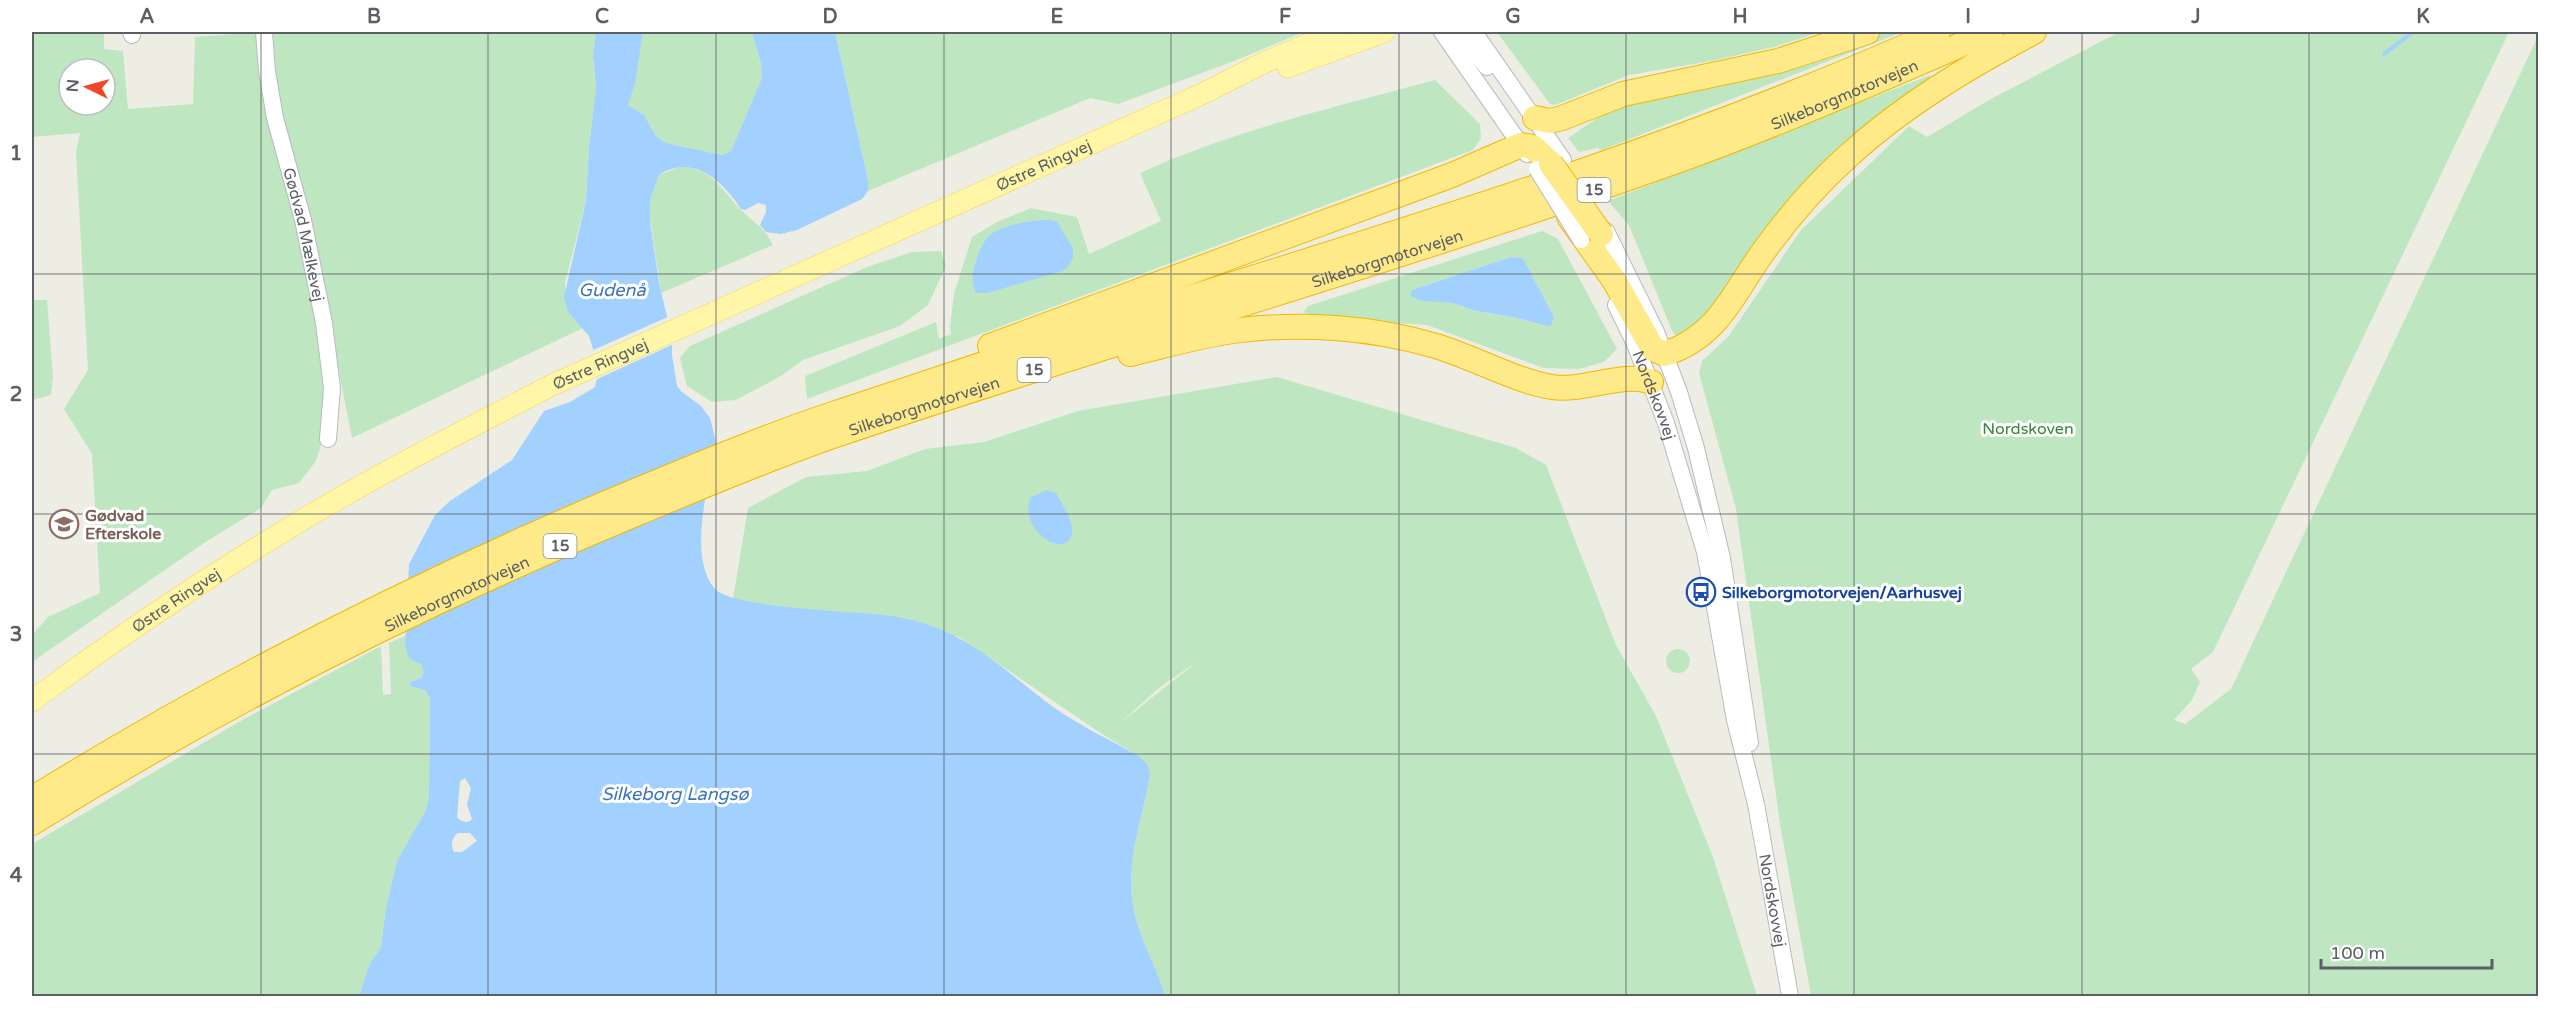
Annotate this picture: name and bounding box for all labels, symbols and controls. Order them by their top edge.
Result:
text: A [140,5,155,29]
text: B [367,5,381,29]
text: C [595,5,609,29]
text: D [822,5,838,29]
text: E [1051,5,1064,29]
text: F [1279,5,1291,29]
text: G [1505,5,1521,29]
text: H [1732,5,1748,29]
text: I [1965,5,1971,29]
text: J [2190,5,2201,29]
text: K [2416,5,2430,29]
street label: Silkeborgmotorvejen [1768,56,1921,135]
north arrow [57,57,117,117]
text: N [63,79,84,93]
street label: Østre Ringvej [993,136,1095,196]
text: 1 [10,142,22,166]
street label: Gødvad Mælkevej [278,166,328,303]
road number: 15 [1578,178,1610,202]
street label: Silkeborgmotorvejen [1309,226,1466,293]
water label: Gudenå [578,279,646,301]
street label: Østre Ringvej [550,334,651,395]
street label: Nordskovvej [1627,348,1679,442]
road number: 15 [1018,358,1050,382]
street label: Silkeborgmotorvejen [846,373,1002,441]
text: 2 [10,383,22,407]
park label: Nordskoven [1982,419,2074,439]
place label: Gødvad Efterskole [85,506,161,544]
school or university icon: Gødvad Efterskole [48,508,80,540]
road number: 15 [544,534,576,558]
street label: Silkeborgmotorvejen [381,552,533,637]
street label: Østre Ringvej [128,564,225,637]
bus stop icon: Silkeborgmotorvejen/Aarhusvej [1685,576,1717,608]
place label: Silkeborgmotorvejen/Aarhusvej [1722,583,1962,603]
text: 3 [10,623,22,647]
water label: Silkeborg Langsø [601,783,750,805]
street label: Nordskovvej [1754,852,1790,949]
text: 4 [10,864,23,888]
scale bar [2321,932,2492,970]
text: 100 m [2330,942,2385,964]

